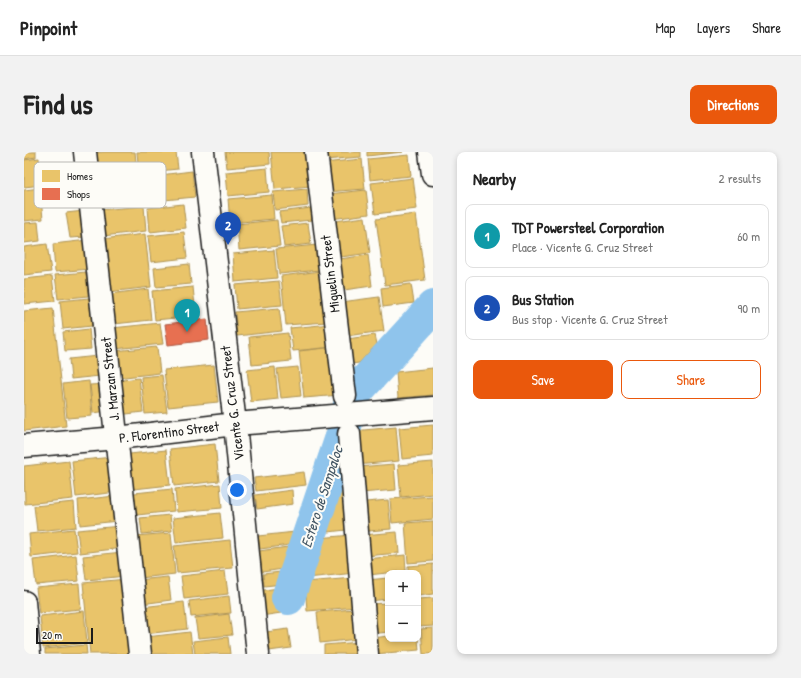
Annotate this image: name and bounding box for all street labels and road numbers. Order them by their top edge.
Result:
street label: Miguelin Street [315,234,345,314]
street label: J. Marzan Street [96,336,123,422]
street label: Vicente G. Cruz Street [215,344,248,461]
street label: P. Florentino Street [118,416,220,447]

